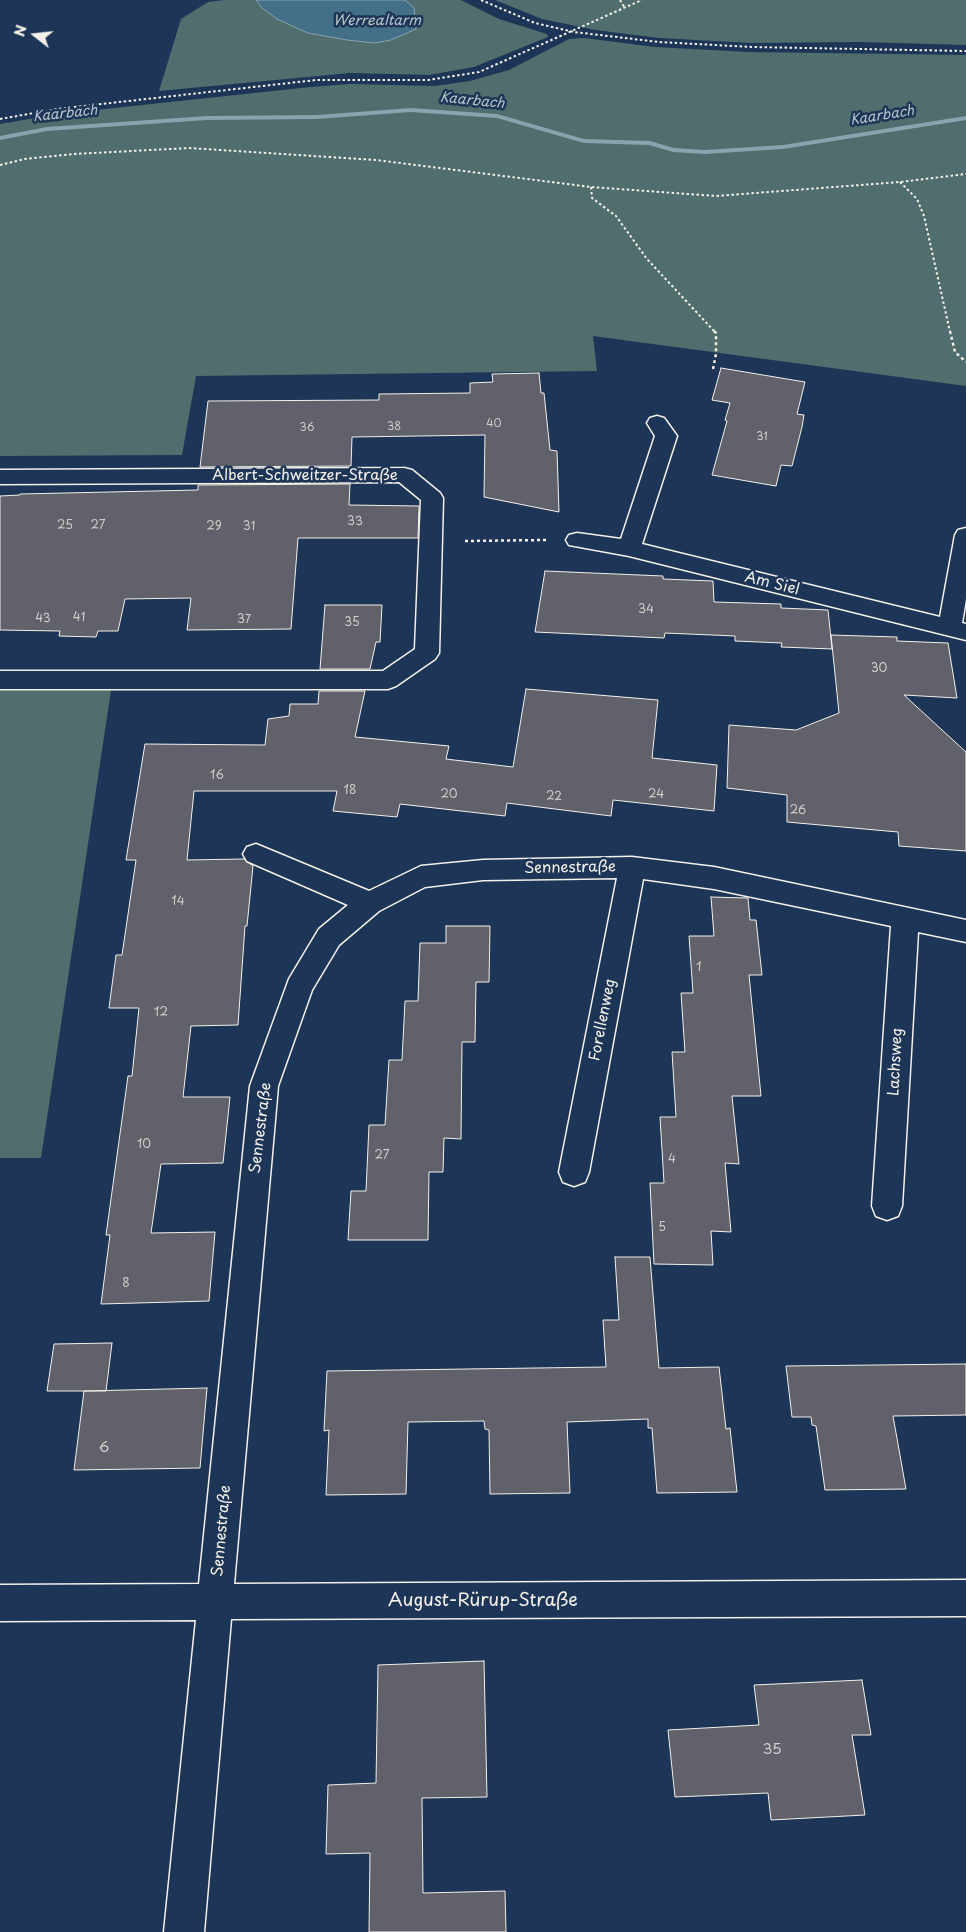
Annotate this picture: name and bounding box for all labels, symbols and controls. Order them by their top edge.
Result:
north arrow [10,10,60,60]
water label: Werrealtarm [333,13,421,29]
text: N [8,23,32,39]
water label: Kaarbach [439,89,505,113]
water label: Kaarbach [32,102,98,126]
water label: Kaarbach [849,103,915,129]
house number: 40 [486,417,502,431]
house number: 38 [387,420,401,434]
house number: 36 [300,421,314,435]
house number: 31 [756,430,768,444]
street label: Albert-Schweitzer-Straße [212,467,398,485]
house number: 33 [347,515,363,529]
house number: 25 [57,519,73,533]
house number: 27 [91,519,105,533]
house number: 29 [206,520,222,534]
house number: 31 [243,520,255,534]
street label: Am Siel [743,569,801,599]
house number: 34 [638,603,654,617]
house number: 41 [73,611,85,625]
house number: 43 [35,612,51,626]
house number: 37 [237,613,251,627]
house number: 35 [344,616,360,630]
house number: 30 [871,662,887,676]
house number: 16 [210,769,224,783]
house number: 18 [344,784,356,798]
house number: 20 [440,788,458,802]
house number: 24 [648,788,664,802]
house number: 22 [546,790,562,804]
house number: 26 [790,804,806,818]
street label: Sennestraße [524,858,616,878]
house number: 14 [171,895,185,909]
house number: 1 [696,961,702,975]
street label: Forellenweg [586,977,620,1063]
house number: 12 [154,1006,168,1020]
street label: Lachsweg [885,1027,907,1097]
street label: Sennestraße [246,1081,276,1175]
house number: 10 [137,1138,151,1152]
house number: 27 [375,1149,389,1163]
house number: 4 [668,1153,676,1167]
house number: 5 [658,1221,666,1235]
house number: 8 [122,1277,130,1291]
house number: 6 [99,1439,109,1457]
street label: Sennestraße [209,1485,235,1577]
street label: August-Rürup-Straße [388,1590,578,1612]
house number: 35 [762,1741,782,1759]

